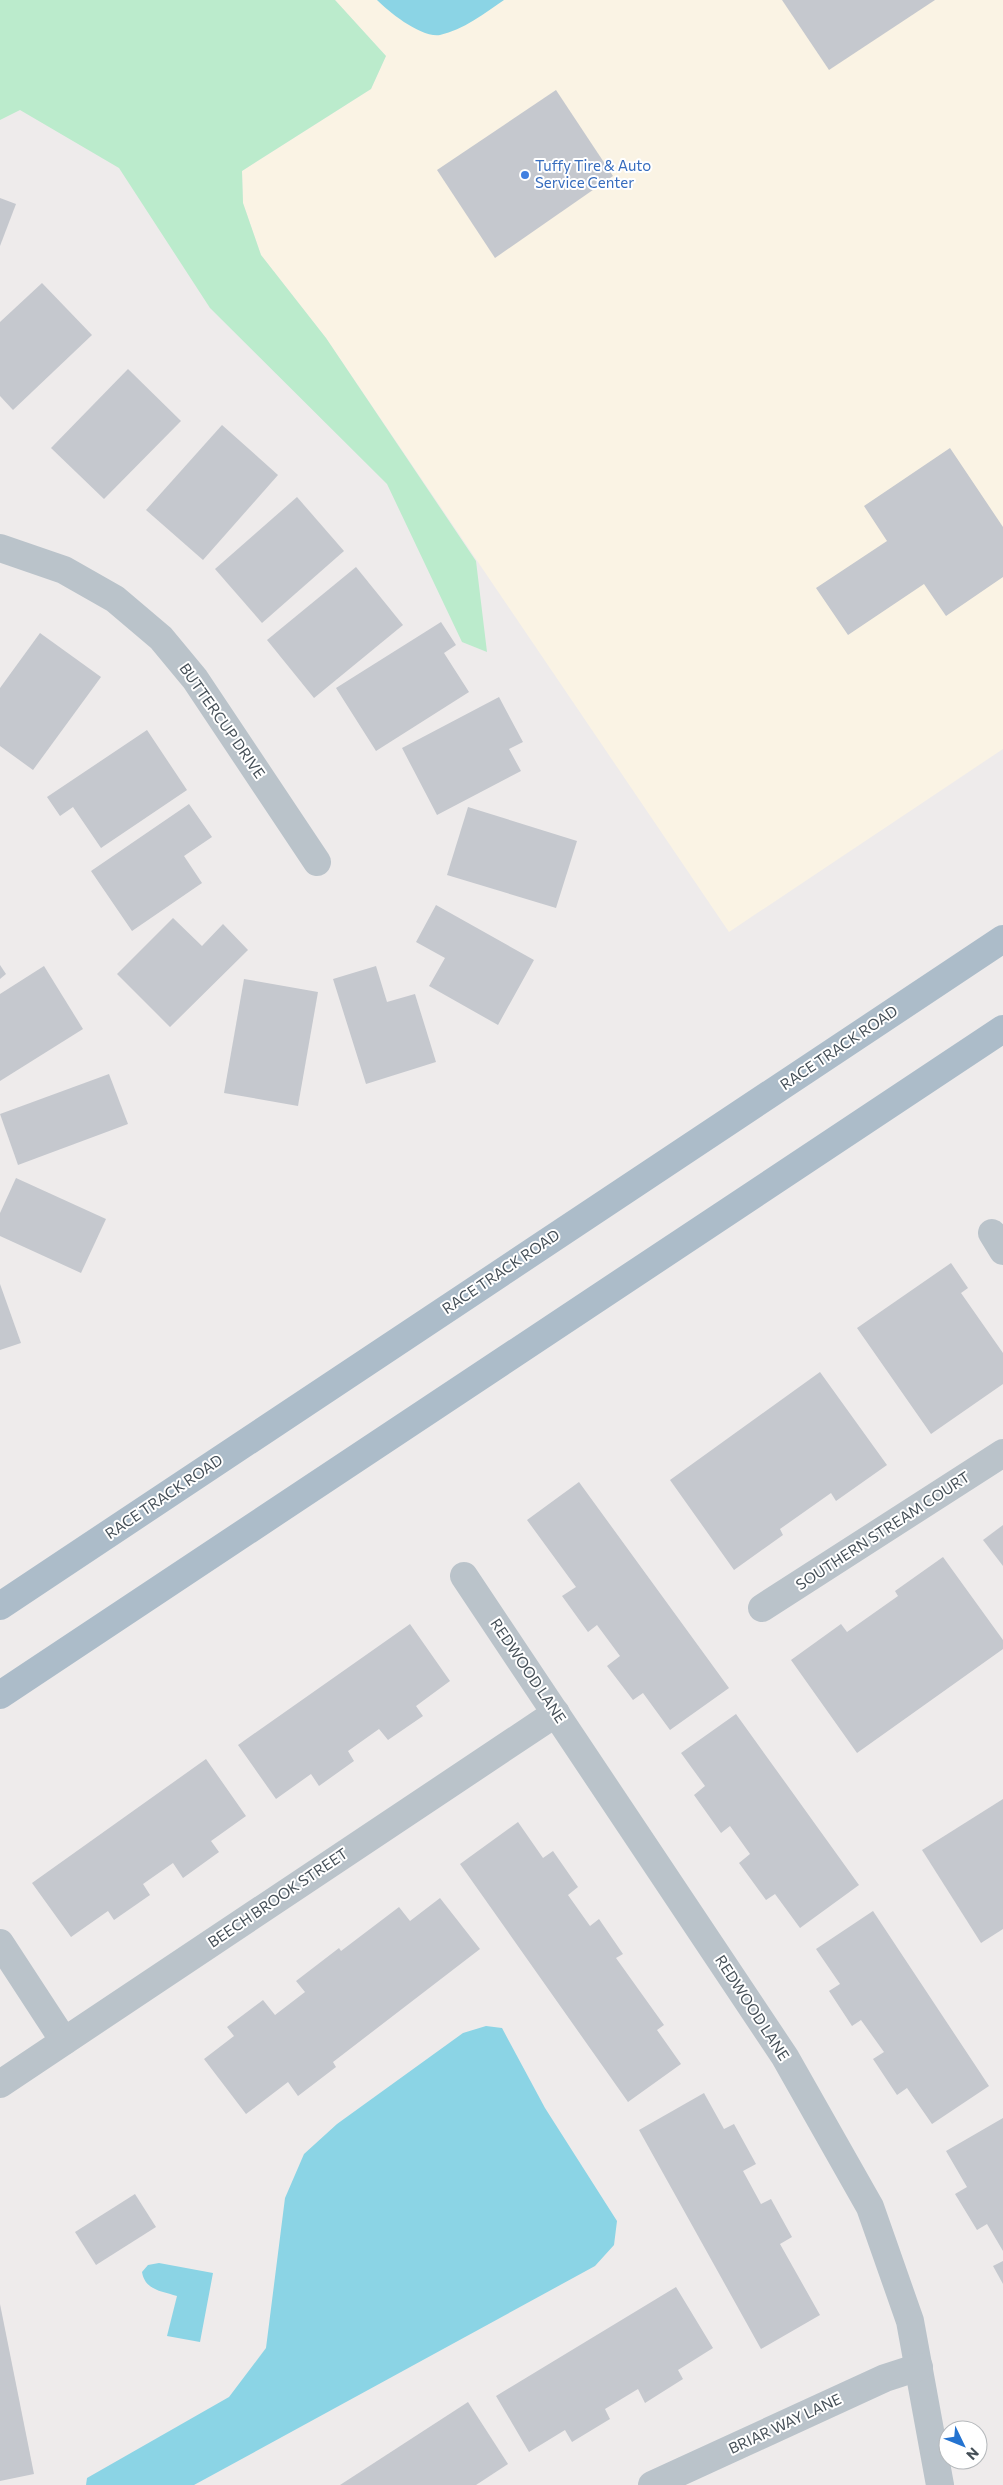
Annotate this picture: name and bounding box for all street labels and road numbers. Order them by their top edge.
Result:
street label: BUTTERCUP DRIVE [176,659,269,782]
street label: RACE TRACK ROAD [776,1001,901,1093]
street label: RACE TRACK ROAD [438,1225,563,1317]
street label: RACE TRACK ROAD [101,1450,226,1542]
street label: SOUTHERN STREAM COURT [792,1467,973,1593]
street label: REDWOOD LANE [487,1615,571,1726]
street label: BEECH BROOK STREET [204,1843,351,1951]
street label: REDWOOD LANE [712,1951,794,2064]
street label: BRIAR WAY LANE [725,2389,844,2457]

